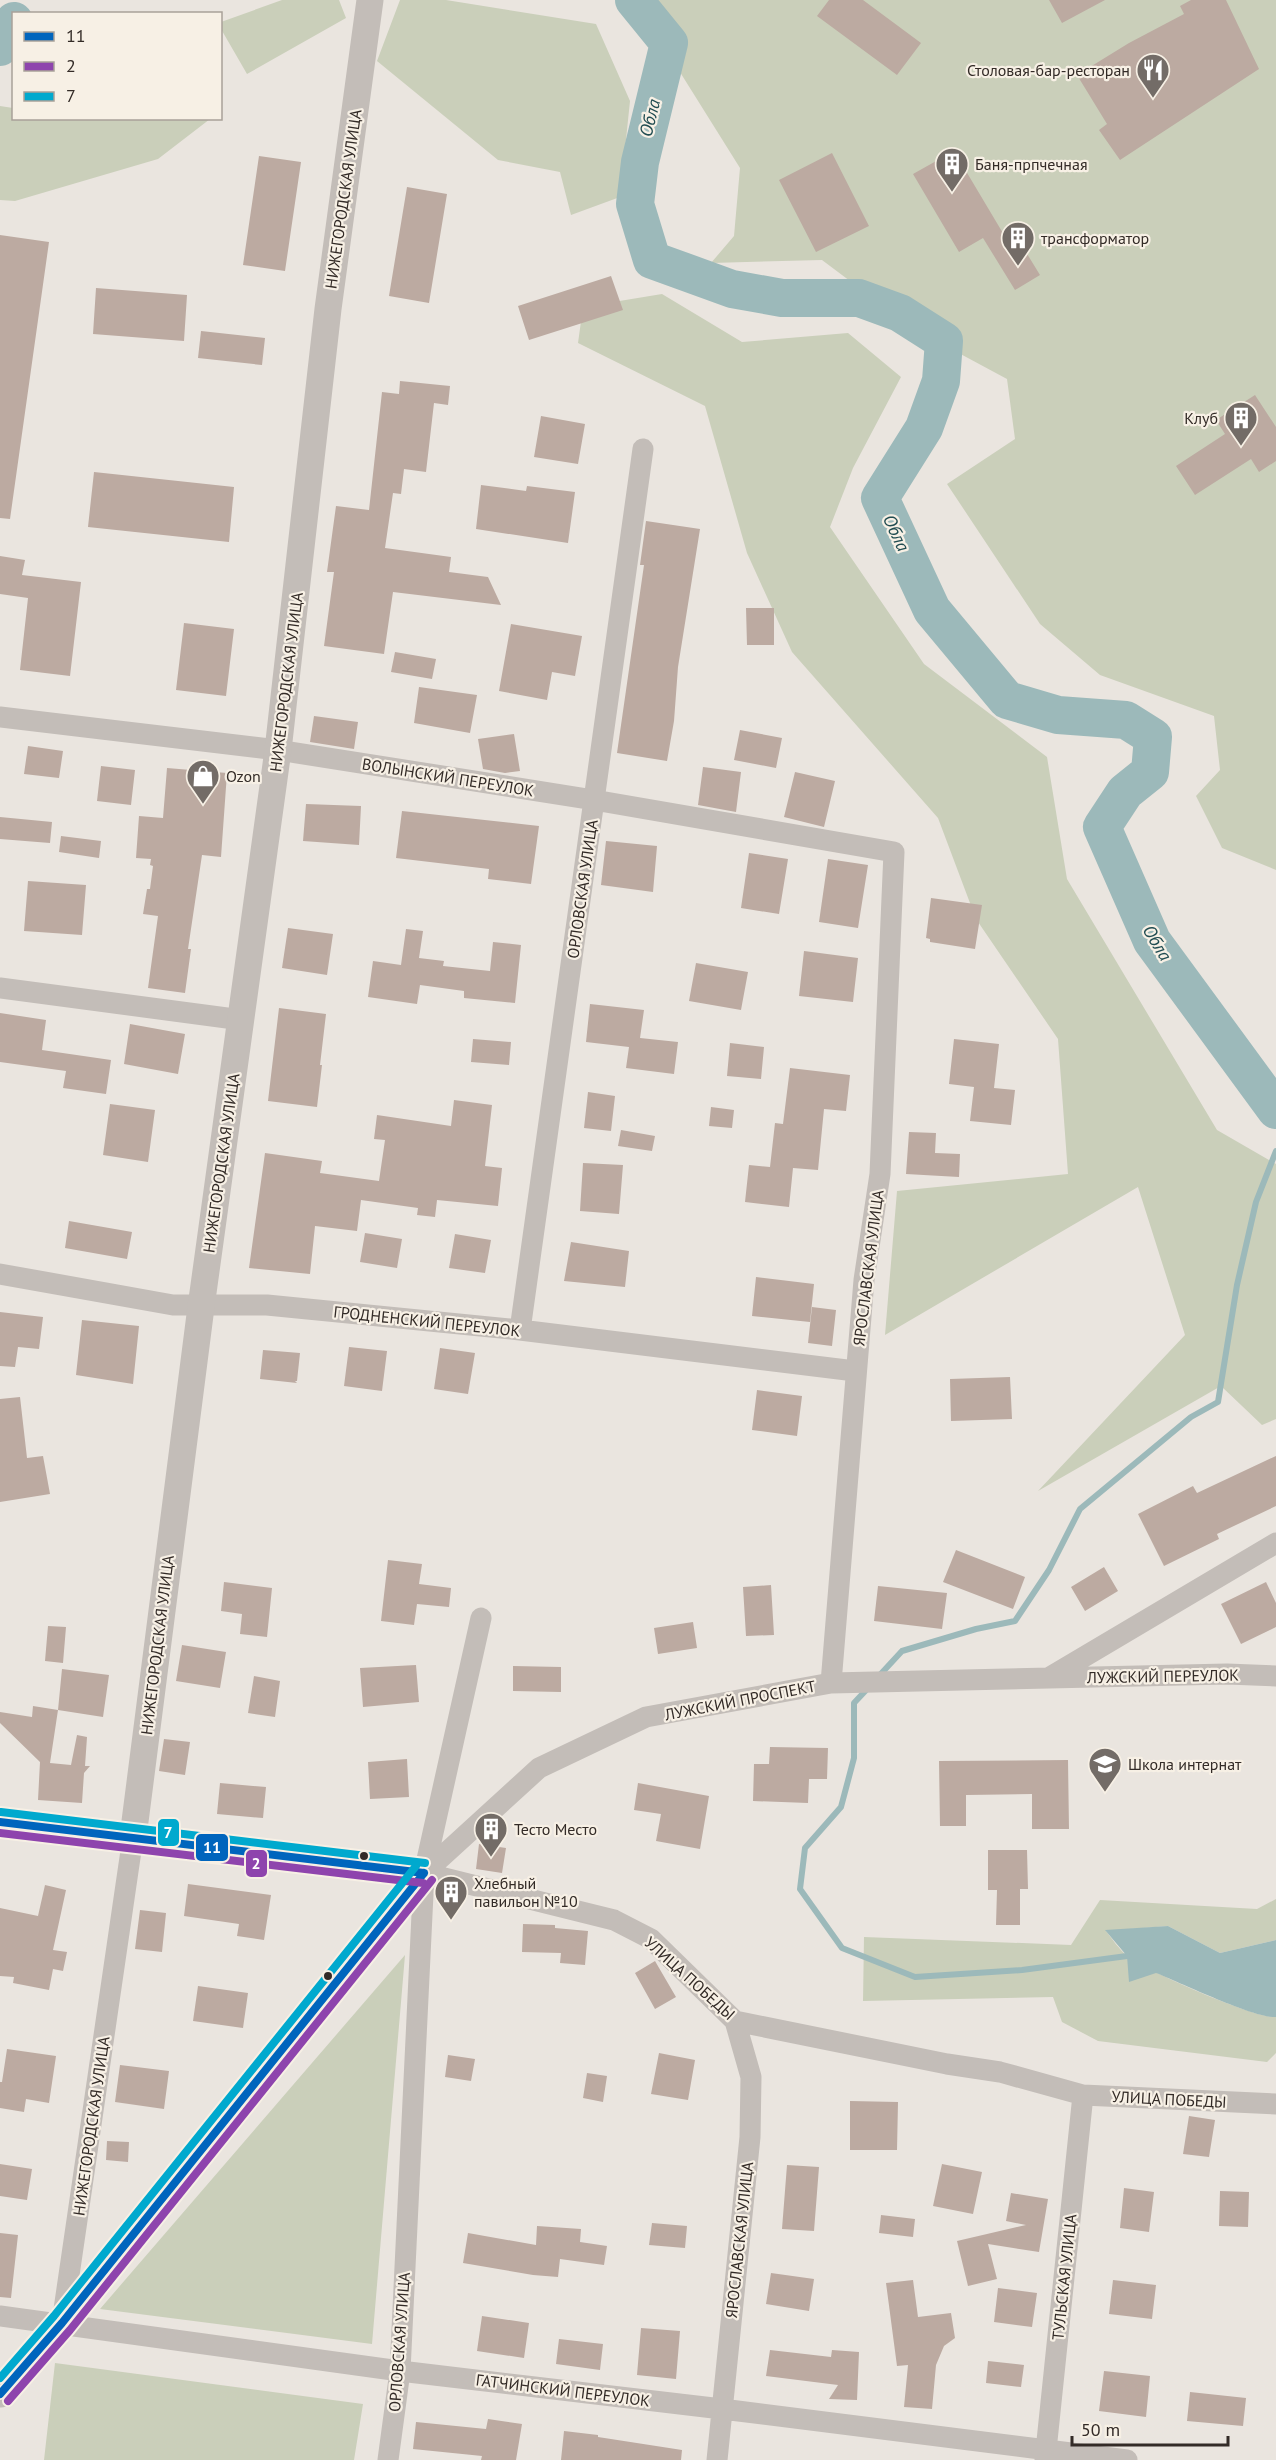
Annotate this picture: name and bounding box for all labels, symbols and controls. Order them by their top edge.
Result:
legend [12,12,222,120]
text: 11 [66,24,86,47]
restaurant icon: Столовая-бар-ресторан [1135,52,1171,99]
text: 2 [66,54,76,77]
place label: Столовая-бар-ресторан [967,60,1130,80]
text: 7 [66,84,76,107]
water label: Обла [634,96,665,139]
street label: НИЖЕГОРОДСКАЯ УЛИЦА [321,107,366,290]
building icon: Баня-прпчечная [934,146,970,193]
place label: Баня-прпчечная [975,154,1088,174]
building icon: трансформатор [1000,220,1036,267]
place label: трансформатор [1041,228,1149,248]
building icon: Клуб [1223,400,1259,447]
place label: Клуб [1184,408,1218,428]
water label: Обла [878,511,915,555]
street label: НИЖЕГОРОДСКАЯ УЛИЦА [265,590,307,773]
street label: ВОЛЫНСКИЙ ПЕРЕУЛОК [361,754,536,801]
shop icon: Ozon [185,758,221,805]
place label: Ozon [226,766,261,786]
street label: ОРЛОВСКАЯ УЛИЦА [562,818,602,960]
water label: Обла [1138,921,1177,965]
street label: НИЖЕГОРОДСКАЯ УЛИЦА [199,1071,244,1254]
street label: ЯРОСЛАВСКАЯ УЛИЦА [848,1188,888,1347]
street label: ГРОДНЕНСКИЙ ПЕРЕУЛОК [333,1301,522,1341]
street label: НИЖЕГОРОДСКАЯ УЛИЦА [136,1553,178,1736]
street label: ЛУЖСКИЙ ПЕРЕУЛОК [1086,1665,1239,1687]
street label: ЛУЖСКИЙ ПРОСПЕКТ [662,1676,817,1725]
school or university icon: Школа интернат [1087,1746,1123,1793]
place label: Школа интернат [1128,1754,1242,1774]
building icon: Тесто Место [473,1811,509,1858]
line badge: 7 [157,1818,180,1847]
place label: Тесто Место [514,1819,597,1839]
text: 7 [163,1822,173,1842]
line badge: 11 [195,1833,229,1862]
text: 11 [203,1837,221,1857]
line badge: 2 [245,1849,268,1878]
unlabelled marker [358,1850,370,1862]
text: 2 [251,1853,261,1873]
place label: Хлебный павильон №10 [474,1873,578,1911]
building icon: Хлебный павильон №10 [433,1874,469,1921]
street label: УЛИЦА ПОБЕДЫ [641,1932,739,2024]
unlabelled marker [322,1970,334,1982]
street label: НИЖЕГОРОДСКАЯ УЛИЦА [69,2034,114,2217]
street label: УЛИЦА ПОБЕДЫ [1111,2086,1227,2112]
street label: ЯРОСЛАВСКАЯ УЛИЦА [721,2160,757,2319]
street label: ТУЛЬСКАЯ УЛИЦА [1047,2212,1081,2341]
street label: ОРЛОВСКАЯ УЛИЦА [384,2271,414,2413]
street label: ГАТЧИНСКИЙ ПЕРЕУЛОК [475,2369,651,2411]
scale bar [1072,2409,1228,2447]
text: 50 m [1081,2418,1120,2441]

